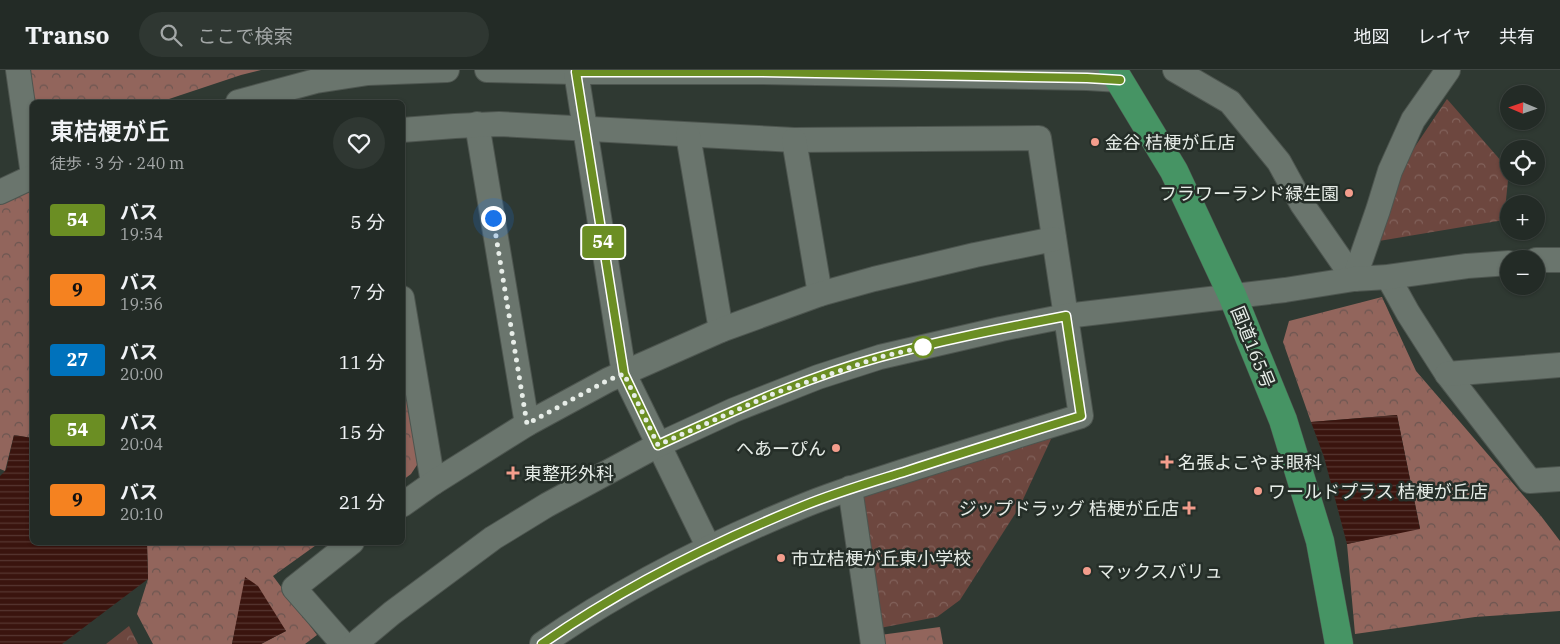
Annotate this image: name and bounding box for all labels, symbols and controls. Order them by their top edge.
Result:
search box [139,12,489,57]
text: Transo [25,19,109,51]
icon: search [157,21,185,49]
text: ここで検索 [197,24,292,48]
text: 地図 [1354,25,1390,48]
text: レイヤ [1418,25,1471,48]
text: 共有 [1499,25,1535,48]
north arrow [1500,85,1545,130]
map controls [1500,85,1545,295]
text: 東桔梗が丘 [50,115,170,147]
button: heart [333,117,385,169]
place label: 金谷 桔梗が丘店 [1105,131,1235,154]
marker: 金谷 桔梗が丘店 [1089,136,1101,148]
button: locate [1500,140,1545,185]
text: 徒歩 · 3 分 · 240 m [50,153,184,173]
place label: フラワーランド緑生園 [1159,182,1339,205]
marker: フラワーランド緑生園 [1343,187,1355,199]
button: + [1500,195,1545,240]
text: バス [120,200,158,224]
your location [481,206,506,231]
text: 54 [67,208,88,231]
text: 5 分 [350,210,385,234]
text: 19:54 [120,224,163,244]
line badge: 54 [580,226,626,258]
text: 54 [592,230,614,253]
button: − [1500,250,1545,295]
text: バス [120,270,158,294]
text: 9 [72,278,83,301]
text: 7 分 [350,280,385,304]
text: 19:56 [120,294,163,314]
street label: 国道165号 [1226,303,1280,391]
unlabelled marker [912,336,934,358]
text: バス [120,340,158,364]
text: 27 [67,348,88,371]
text: 11 分 [339,350,385,374]
text: 20:00 [120,364,163,384]
text: バス [120,410,158,434]
text: 54 [67,418,88,441]
text: 15 分 [339,420,385,444]
text: 20:04 [120,434,163,454]
place label: へあーぴん [736,437,826,460]
marker: へあーぴん [830,442,842,454]
place label: 名張よこやま眼科 [1178,451,1322,474]
marker: 名張よこやま眼科 [1160,455,1174,469]
place label: 東整形外科 [524,462,614,485]
marker: 東整形外科 [506,466,520,480]
text: バス [120,480,158,504]
place label: ワールドプラス 桔梗が丘店 [1268,480,1488,503]
marker: ワールドプラス 桔梗が丘店 [1252,485,1264,497]
text: 9 [72,488,83,511]
text: 21 分 [339,490,385,514]
place label: ジップドラッグ 桔梗が丘店 [959,497,1179,520]
marker: ジップドラッグ 桔梗が丘店 [1183,502,1195,514]
text: 20:10 [120,504,163,524]
place label: 市立桔梗が丘東小学校 [791,547,971,570]
marker: 市立桔梗が丘東小学校 [775,552,787,564]
place label: マックスバリュ [1097,560,1222,583]
marker: マックスバリュ [1081,565,1093,577]

